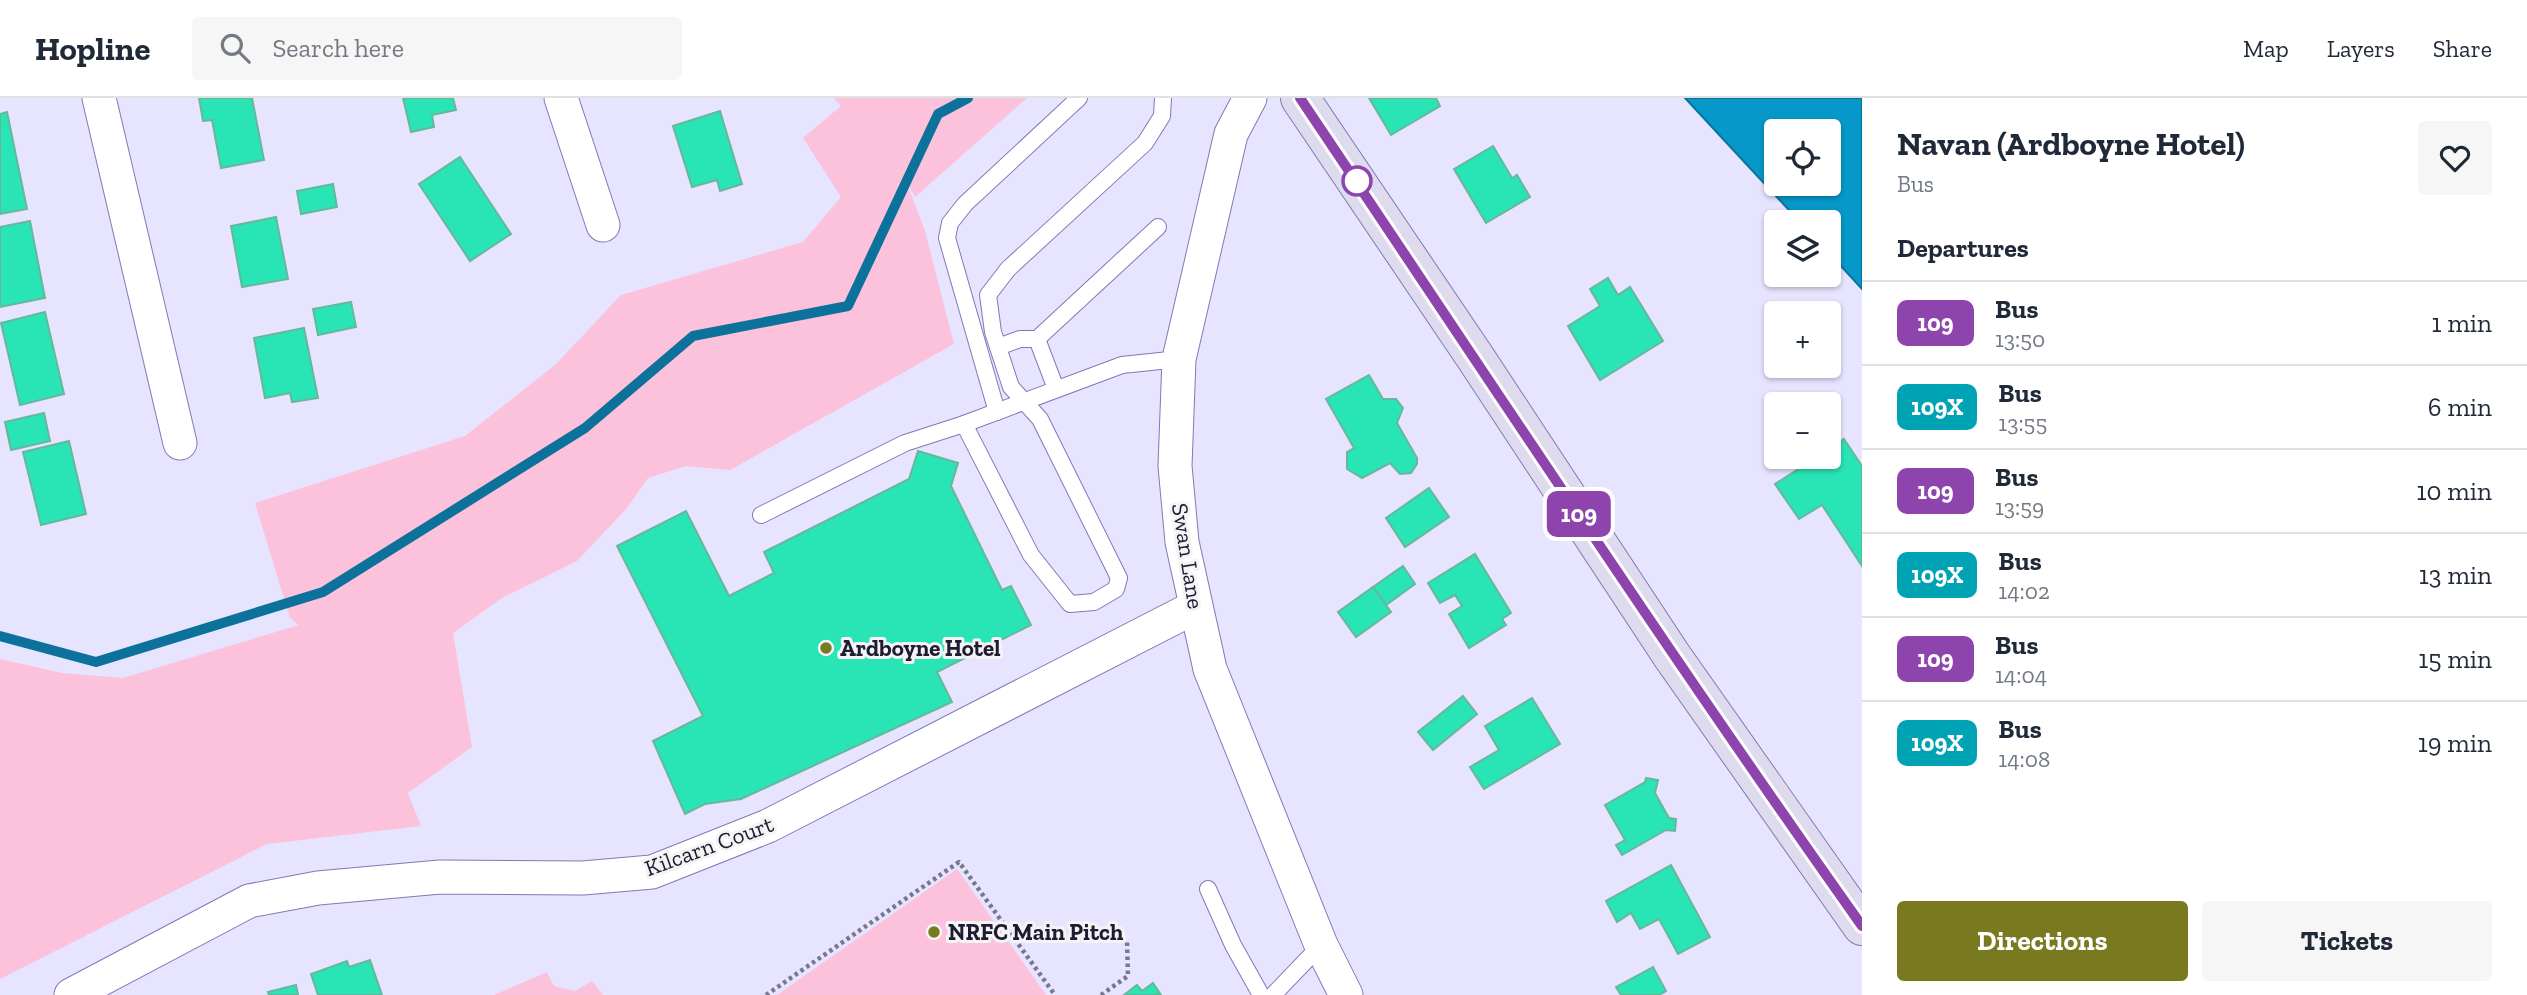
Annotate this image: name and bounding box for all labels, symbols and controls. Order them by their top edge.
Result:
search box [192,17,682,80]
text: Hopline [35,29,150,68]
icon: search [216,29,254,67]
text: Search here [272,32,404,64]
text: Map [2243,34,2289,63]
text: Layers [2327,34,2395,63]
text: Share [2433,34,2492,63]
map controls [1764,119,1841,469]
button: locate [1764,119,1841,196]
button: heart [2418,121,2492,195]
text: Navan (Ardboyne Hotel) [1897,124,2245,163]
unlabelled marker [1342,166,1372,196]
text: Bus [1897,170,1934,198]
button: layers [1764,210,1841,287]
text: Departures [1897,232,2029,264]
text: Bus [1995,293,2038,325]
button: + [1764,301,1841,378]
text: 1 min [2431,307,2492,339]
text: 109 [1917,308,1954,337]
text: 13:50 [1995,325,2045,353]
text: Bus [1998,377,2042,409]
text: 6 min [2428,391,2492,423]
button: − [1764,392,1841,469]
text: 109X [1911,392,1963,421]
text: 13:55 [1998,409,2047,437]
text: Bus [1995,461,2038,493]
text: 10 min [2416,475,2492,507]
text: 109 [1917,476,1954,505]
line badge: 109 [1539,491,1619,537]
text: 13:59 [1995,493,2044,521]
text: 109 [1561,499,1597,528]
street label: Swan Lane [1166,501,1210,611]
text: Bus [1998,545,2042,577]
text: 13 min [2419,559,2492,591]
text: 109X [1911,560,1963,589]
text: 14:02 [1998,577,2050,605]
text: Bus [1995,629,2038,661]
place label: Ardboyne Hotel [840,634,1001,662]
marker: Ardboyne Hotel [818,640,834,656]
text: 15 min [2418,643,2492,675]
text: 109 [1917,644,1954,673]
text: 14:04 [1995,661,2047,689]
text: Bus [1998,713,2042,745]
text: 19 min [2418,727,2492,759]
text: 109X [1911,728,1963,757]
text: 14:08 [1998,745,2050,773]
street label: Kilcarn Court [641,810,778,882]
button: Directions [1897,901,2188,981]
button: Tickets [2202,901,2492,981]
place label: NRFC Main Pitch [948,918,1124,946]
marker: NRFC Main Pitch [926,924,942,940]

